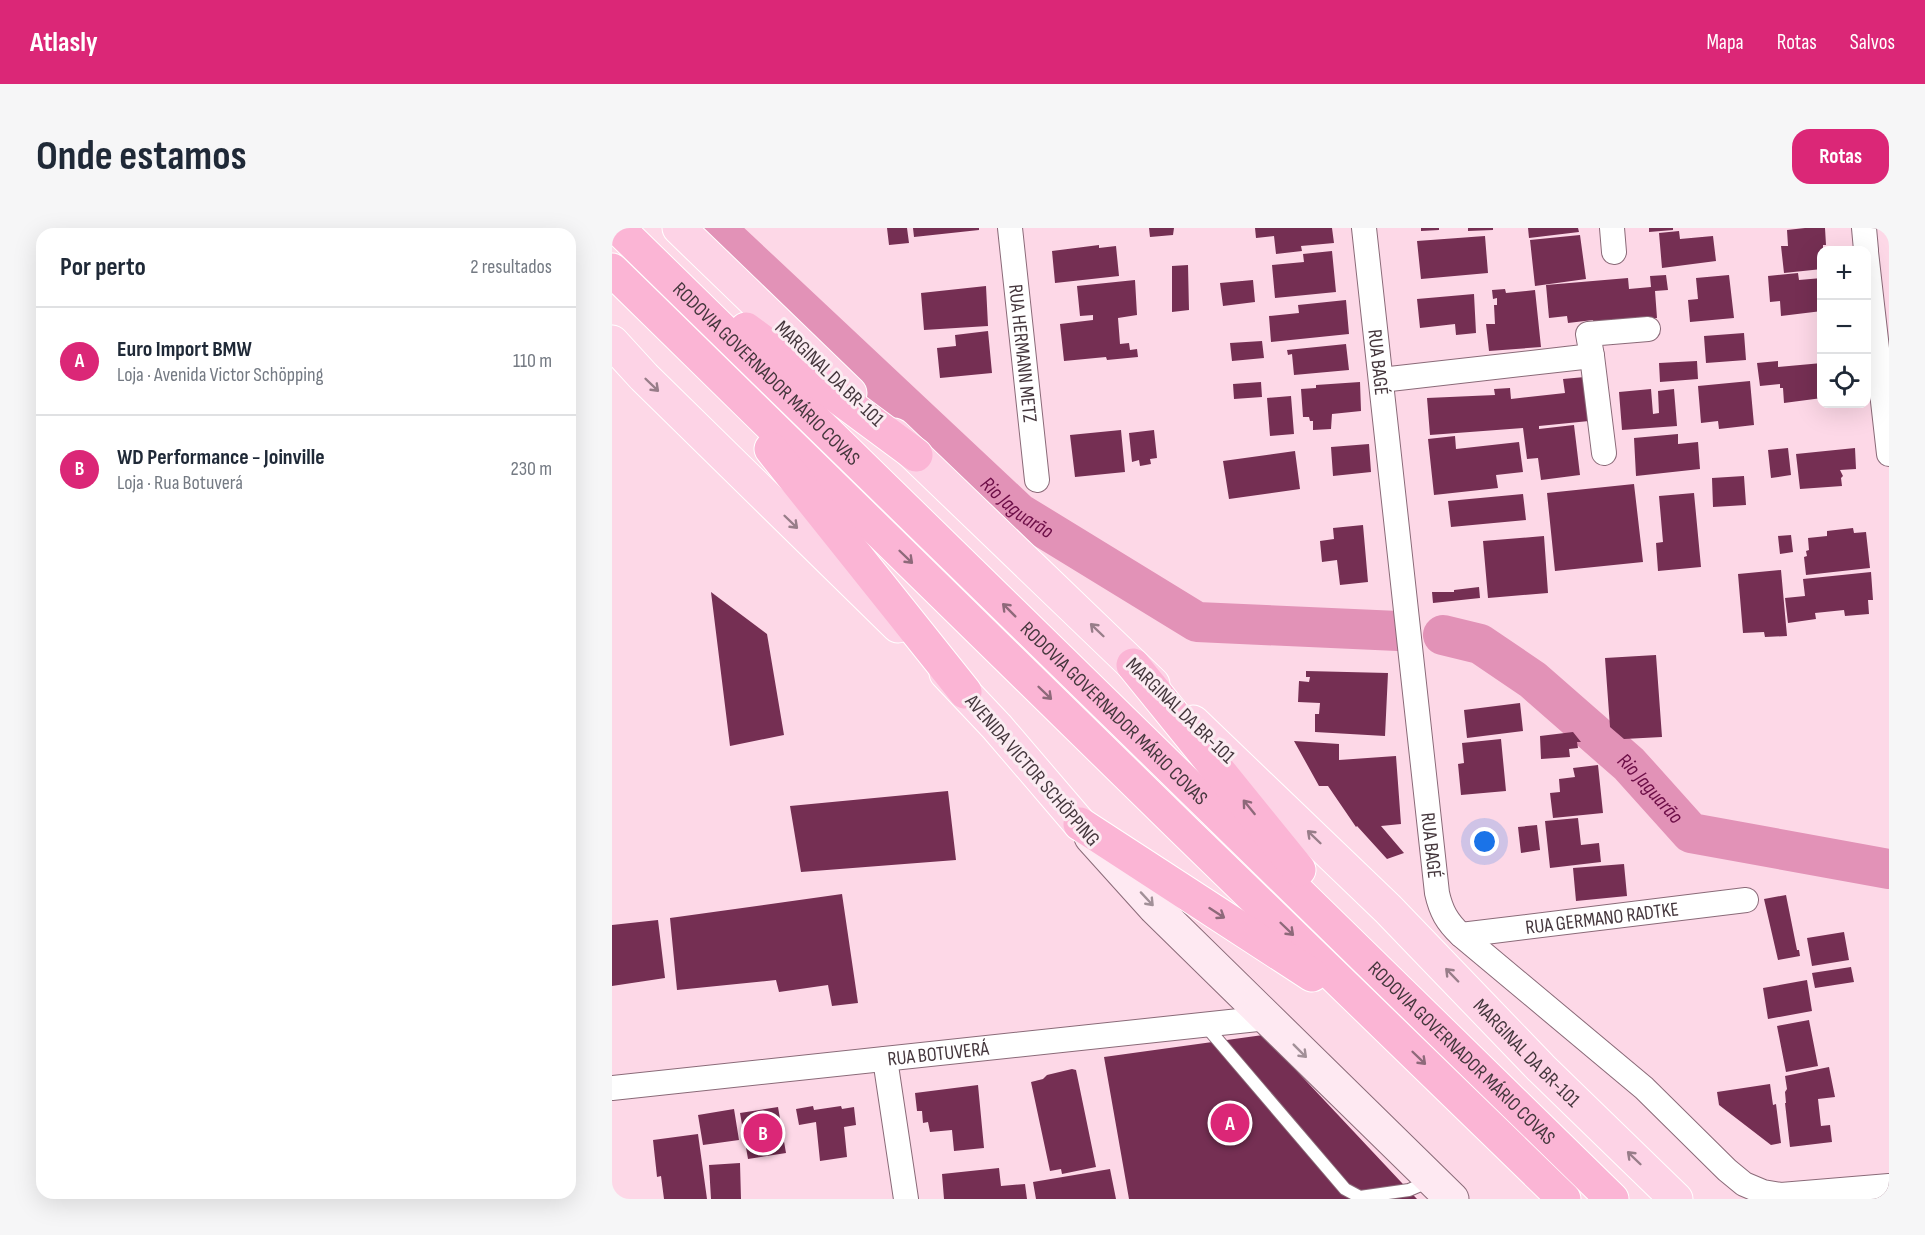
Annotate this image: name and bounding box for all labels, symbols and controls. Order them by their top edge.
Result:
text: Atlasly [30,26,98,59]
text: Mapa [1706,30,1744,55]
text: Rotas [1777,30,1817,55]
text: Salvos [1850,30,1895,55]
button: Rotas [1792,129,1889,184]
text: Onde estamos [36,131,247,182]
map controls [1817,246,1871,408]
button: + [1817,246,1871,300]
text: Por perto [60,252,146,283]
text: 2 resultados [470,255,552,279]
street label: RODOVIA GOVERNADOR MÁRIO COVAS [667,277,865,471]
street label: RUA HERMANN METZ [1003,283,1042,424]
button: − [1817,300,1871,354]
street label: MARGINAL DA BR-101 [770,316,889,432]
street label: RUA BAGÉ [1362,328,1393,397]
text: Euro Import BMW [117,336,252,363]
text: A [75,349,84,373]
text: 110 m [513,349,552,373]
button: locate [1817,354,1871,408]
text: Loja · Avenida Victor Schöpping [117,363,324,387]
one-way arrow [645,378,660,392]
text: WD Performance - Joinville [117,444,325,471]
text: B [75,457,84,481]
text: 230 m [510,457,552,481]
text: Loja · Rua Botuverá [117,471,243,495]
water label: Rio Jaguarão [975,472,1058,544]
one-way arrow [784,514,799,529]
one-way arrow [898,549,913,564]
one-way arrow [1001,603,1016,618]
street label: RODOVIA GOVERNADOR MÁRIO COVAS [1015,617,1212,810]
one-way arrow [1090,623,1105,637]
street label: MARGINAL DA BR-101 [1121,653,1240,769]
one-way arrow [1037,686,1052,701]
street label: AVENIDA VICTOR SCHÖPPING [959,689,1105,851]
water label: Rio Jaguarão [1612,748,1689,829]
one-way arrow [1242,800,1255,816]
street label: RUA BAGÉ [1415,811,1446,880]
your location [1470,827,1499,856]
one-way arrow [1307,830,1322,845]
one-way arrow [1140,891,1154,906]
street label: RUA GERMANO RADTKE [1524,897,1680,940]
one-way arrow [1208,907,1225,919]
one-way arrow [1279,922,1294,937]
street label: RODOVIA GOVERNADOR MÁRIO COVAS [1363,957,1560,1150]
one-way arrow [1445,967,1460,982]
street label: MARGINAL DA BR-101 [1468,994,1585,1112]
street label: RUA BOTUVERÁ [886,1037,991,1071]
one-way arrow [1292,1044,1307,1059]
one-way arrow [1411,1050,1426,1064]
pin: A [1210,1100,1250,1146]
pin: B [744,1110,782,1156]
one-way arrow [1626,1151,1641,1166]

